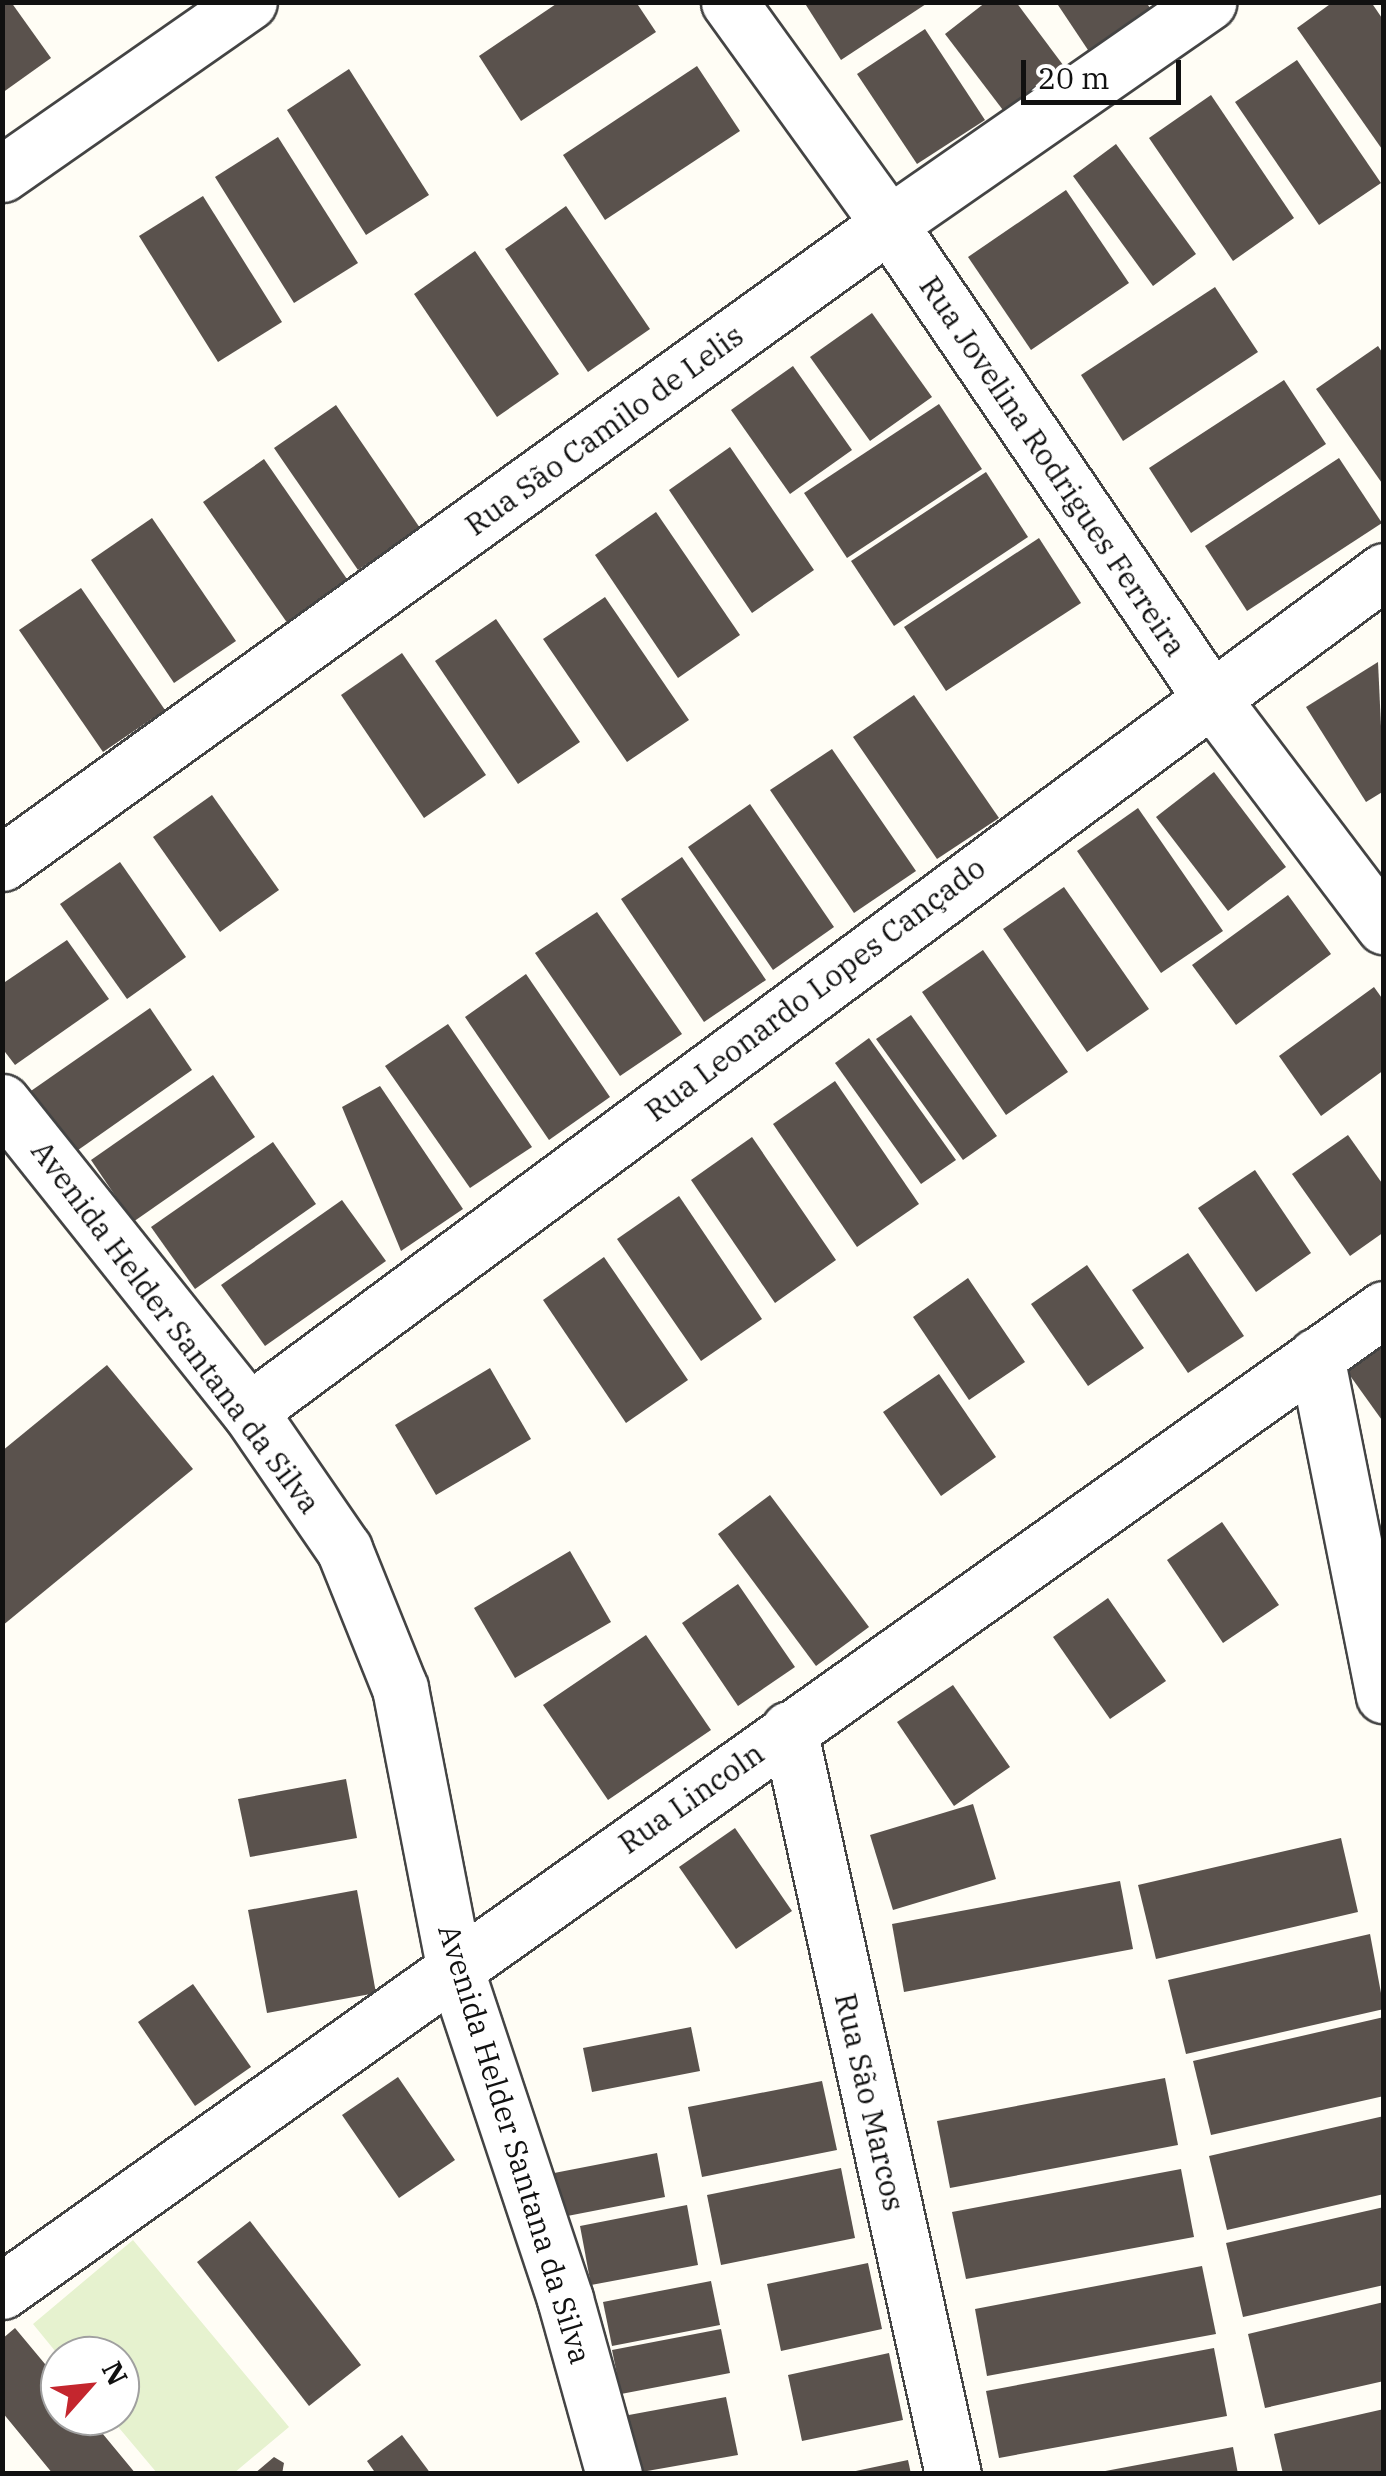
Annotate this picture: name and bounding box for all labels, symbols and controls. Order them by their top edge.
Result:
scale bar [1026,40,1186,102]
text: 20 m [1038,58,1110,97]
street label: Rua Jovelina Rodrigues Ferreira [912,269,1194,663]
street label: Rua São Camilo de Lelis [458,317,750,543]
street label: Rua Leonardo Lopes Cançado [638,849,992,1129]
street label: Avenida Helder Santana da Silva [24,1134,328,1520]
street label: Rua Lincoln [612,1735,770,1861]
street label: Avenida Helder Santana da Silva [431,1920,599,2368]
street label: Rua São Marcos [827,1990,913,2214]
north arrow [40,2336,140,2436]
text: N [94,2355,137,2391]

